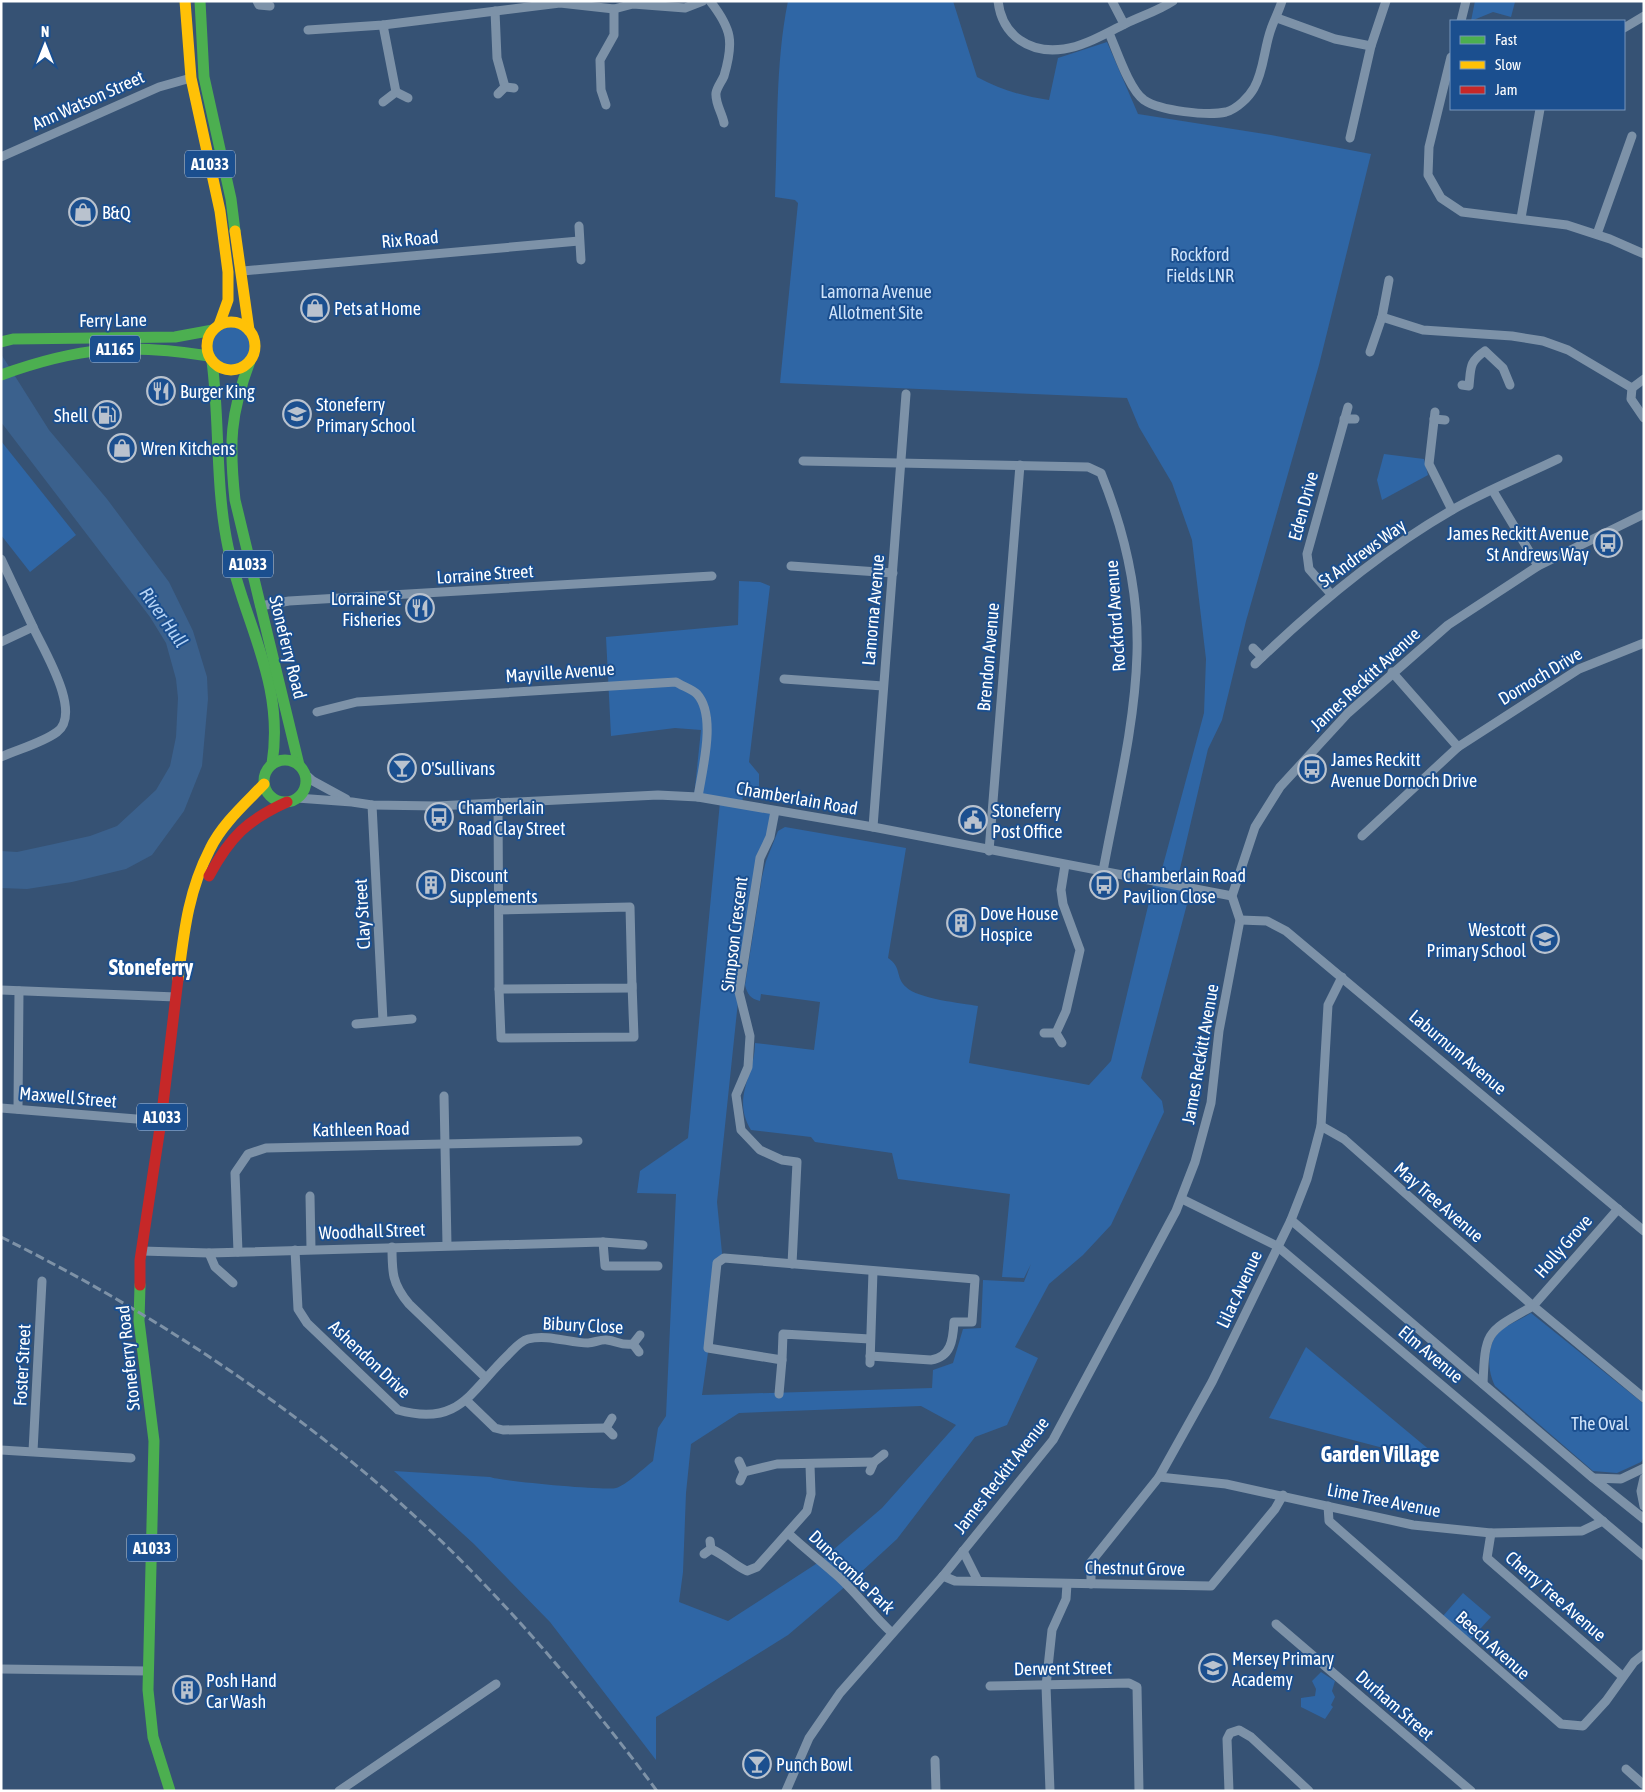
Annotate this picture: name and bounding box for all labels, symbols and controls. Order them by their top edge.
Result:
north arrow [20,20,70,70]
legend [1450,20,1625,110]
text: N [41,24,49,40]
text: Fast [1495,31,1517,48]
text: Slow [1495,56,1521,73]
street label: Ann Watson Street [29,66,147,134]
text: Jam [1495,81,1518,98]
road number: A1033 [185,150,235,178]
shop icon: B&Q [68,197,98,227]
place label: B&Q [102,202,131,223]
street label: Rix Road [381,226,439,252]
park label: Rockford Fields LNR [1166,244,1234,286]
park label: Lamorna Avenue Allotment Site [820,281,932,323]
shop icon: Pets at Home [300,293,330,323]
place label: Pets at Home [334,298,421,319]
street label: Ferry Lane [79,309,147,331]
road number: A1165 [90,336,140,362]
restaurant icon: Burger King [146,376,176,406]
place label: Burger King [180,381,255,402]
place label: Stoneferry Primary School [316,394,416,436]
school or university icon: Stoneferry Primary School [282,399,312,429]
fuel station icon: Shell [92,400,122,430]
place label: Shell [54,405,88,426]
shop icon: Wren Kitchens [107,433,137,463]
place label: Wren Kitchens [141,438,235,459]
street label: Eden Drive [1284,469,1322,543]
street label: St Andrews Way [1314,514,1410,592]
place label: James Reckitt Avenue St Andrews Way [1447,523,1589,565]
bus stop icon: James Reckitt Avenue St Andrews Way [1593,528,1623,558]
road number: A1033 [223,550,273,578]
street label: Lamorna Avenue [858,554,888,666]
street label: Lorraine Street [436,560,534,588]
street label: Rockford Avenue [1101,560,1129,672]
water label: River Hull [135,583,193,651]
place label: Lorraine St Fisheries [331,588,401,630]
street label: Stoneferry Road [265,593,311,701]
restaurant icon: Lorraine St Fisheries [405,593,435,623]
street label: Brendon Avenue [973,602,1003,712]
street label: James Reckitt Avenue [1306,623,1424,735]
street label: Dornoch Drive [1494,643,1586,709]
street label: Mayville Avenue [505,658,615,686]
place label: James Reckitt Avenue Dornoch Drive [1331,749,1477,791]
bar icon: O'Sullivans [387,753,417,783]
bus stop icon: James Reckitt Avenue Dornoch Drive [1297,754,1327,784]
place label: O'Sullivans [421,758,495,779]
street label: Chamberlain Road [735,777,859,819]
place label: Chamberlain Road Clay Street [458,797,565,839]
place label: Stoneferry Post Office [992,800,1062,842]
bus stop icon: Chamberlain Road Clay Street [424,802,454,832]
public building icon: Stoneferry Post Office [958,805,988,835]
place label: Discount Supplements [450,865,537,907]
place label: Chamberlain Road Pavilion Close [1123,865,1246,907]
building icon: Discount Supplements [416,870,446,900]
bus stop icon: Chamberlain Road Pavilion Close [1089,870,1119,900]
street label: Simpson Crescent [717,875,751,993]
street label: Clay Street [350,878,374,950]
place label: Dove House Hospice [980,903,1058,945]
building icon: Dove House Hospice [946,908,976,938]
place label: Westcott Primary School [1427,919,1526,961]
school or university icon: Westcott Primary School [1530,924,1560,954]
district label: Stoneferry [109,954,193,980]
street label: James Reckitt Avenue [1177,982,1223,1126]
street label: Laburnum Avenue [1405,1005,1511,1099]
street label: Maxwell Street [18,1082,118,1112]
road number: A1033 [137,1104,187,1130]
street label: Kathleen Road [312,1118,410,1140]
street label: May Tree Avenue [1390,1158,1488,1246]
street label: Holly Grove [1530,1210,1596,1282]
street label: Woodhall Street [318,1219,426,1243]
street label: Lilac Avenue [1212,1247,1266,1331]
street label: Stoneferry Road [112,1304,144,1412]
street label: Bibury Close [542,1312,624,1338]
street label: Ashendon Drive [325,1316,415,1402]
street label: Elm Avenue [1394,1321,1468,1387]
street label: Foster Street [9,1323,35,1407]
street label: James Reckitt Avenue [949,1413,1053,1537]
park label: The Oval [1571,1413,1629,1434]
district label: Garden Village [1320,1441,1440,1467]
street label: Lime Tree Avenue [1325,1479,1443,1521]
street label: Dunscombe Park [805,1526,899,1618]
road number: A1033 [127,1535,177,1562]
street label: Cherry Tree Avenue [1501,1547,1611,1645]
street label: Chestnut Grove [1085,1557,1185,1579]
street label: Beech Avenue [1452,1606,1534,1684]
place label: Mersey Primary Academy [1232,1648,1334,1690]
school or university icon: Mersey Primary Academy [1198,1653,1228,1683]
street label: Derwent Street [1014,1657,1112,1679]
street label: Durham Street [1352,1666,1438,1744]
place label: Posh Hand Car Wash [206,1670,277,1712]
building icon: Posh Hand Car Wash [172,1675,202,1705]
bar icon: Punch Bowl [742,1749,772,1779]
place label: Punch Bowl [776,1754,853,1775]

